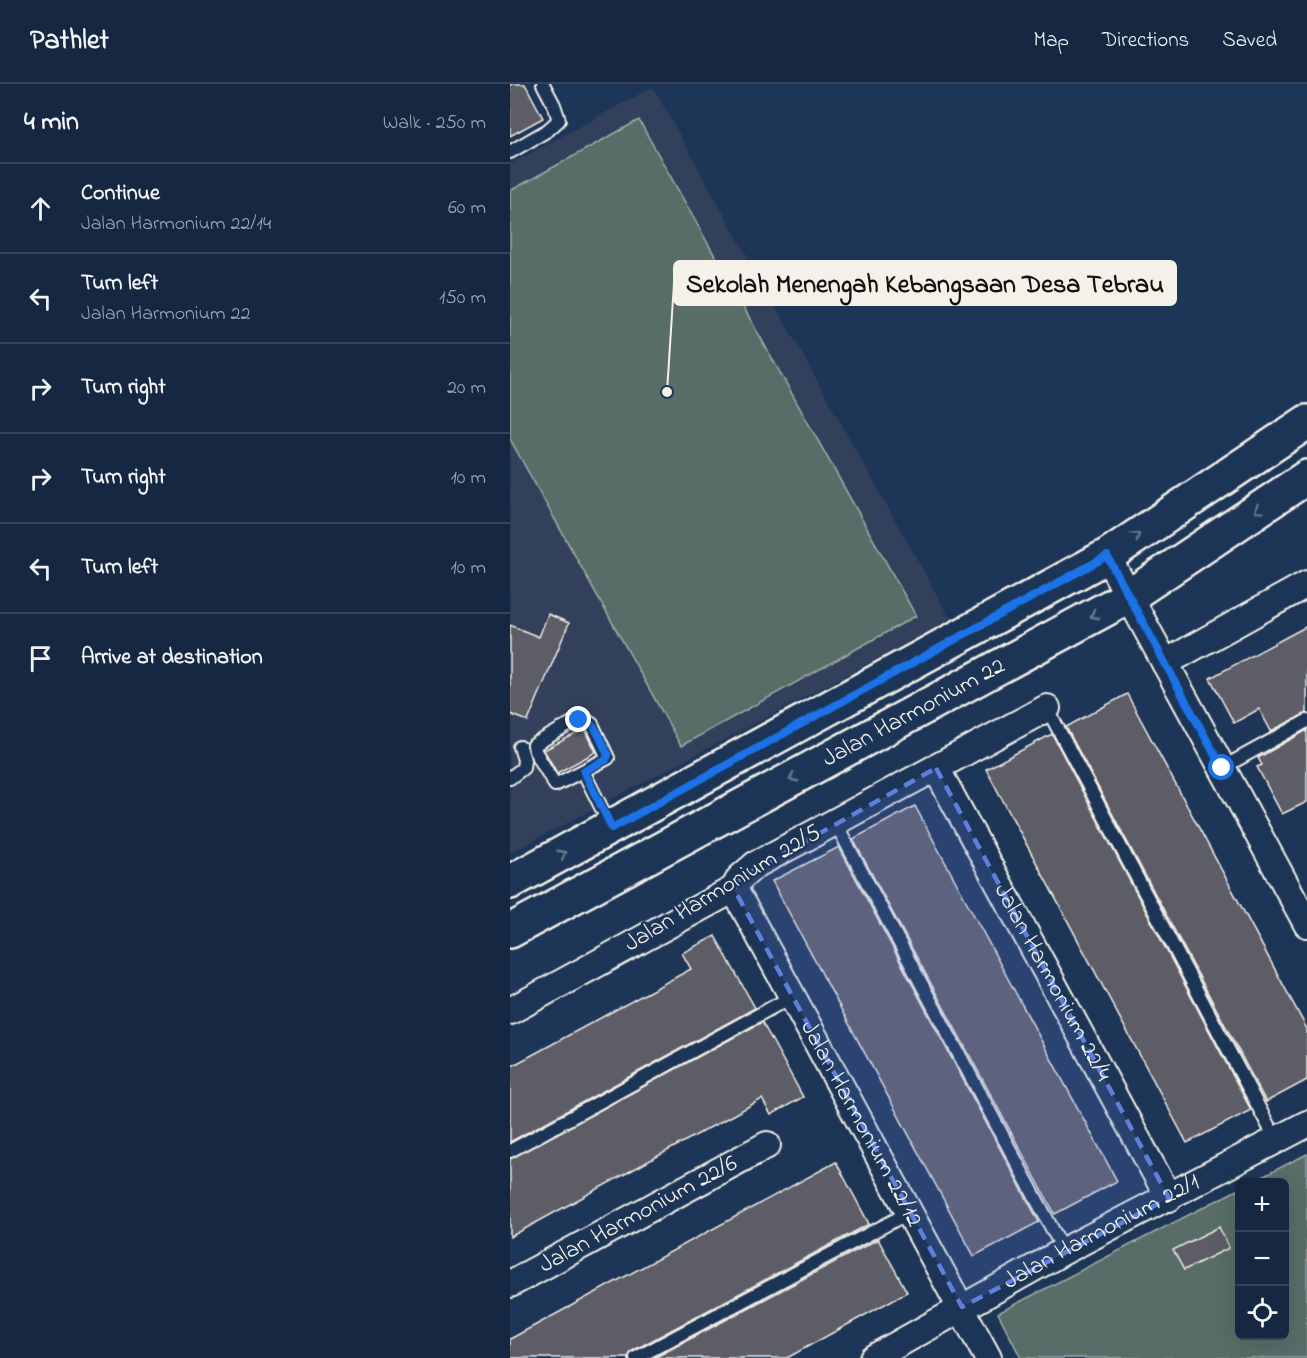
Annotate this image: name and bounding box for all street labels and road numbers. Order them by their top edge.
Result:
street label: Jalan Harmonium 22 [816,649,1012,777]
street label: Jalan Harmonium 22/5 [618,816,828,962]
street label: Jalan Harmonium 22/4 [984,877,1120,1088]
street label: Jalan Harmonium 22/12 [791,1014,931,1233]
street label: Jalan Harmonium 22/6 [533,1146,744,1283]
street label: Jalan Harmonium 22/1 [997,1165,1207,1299]

